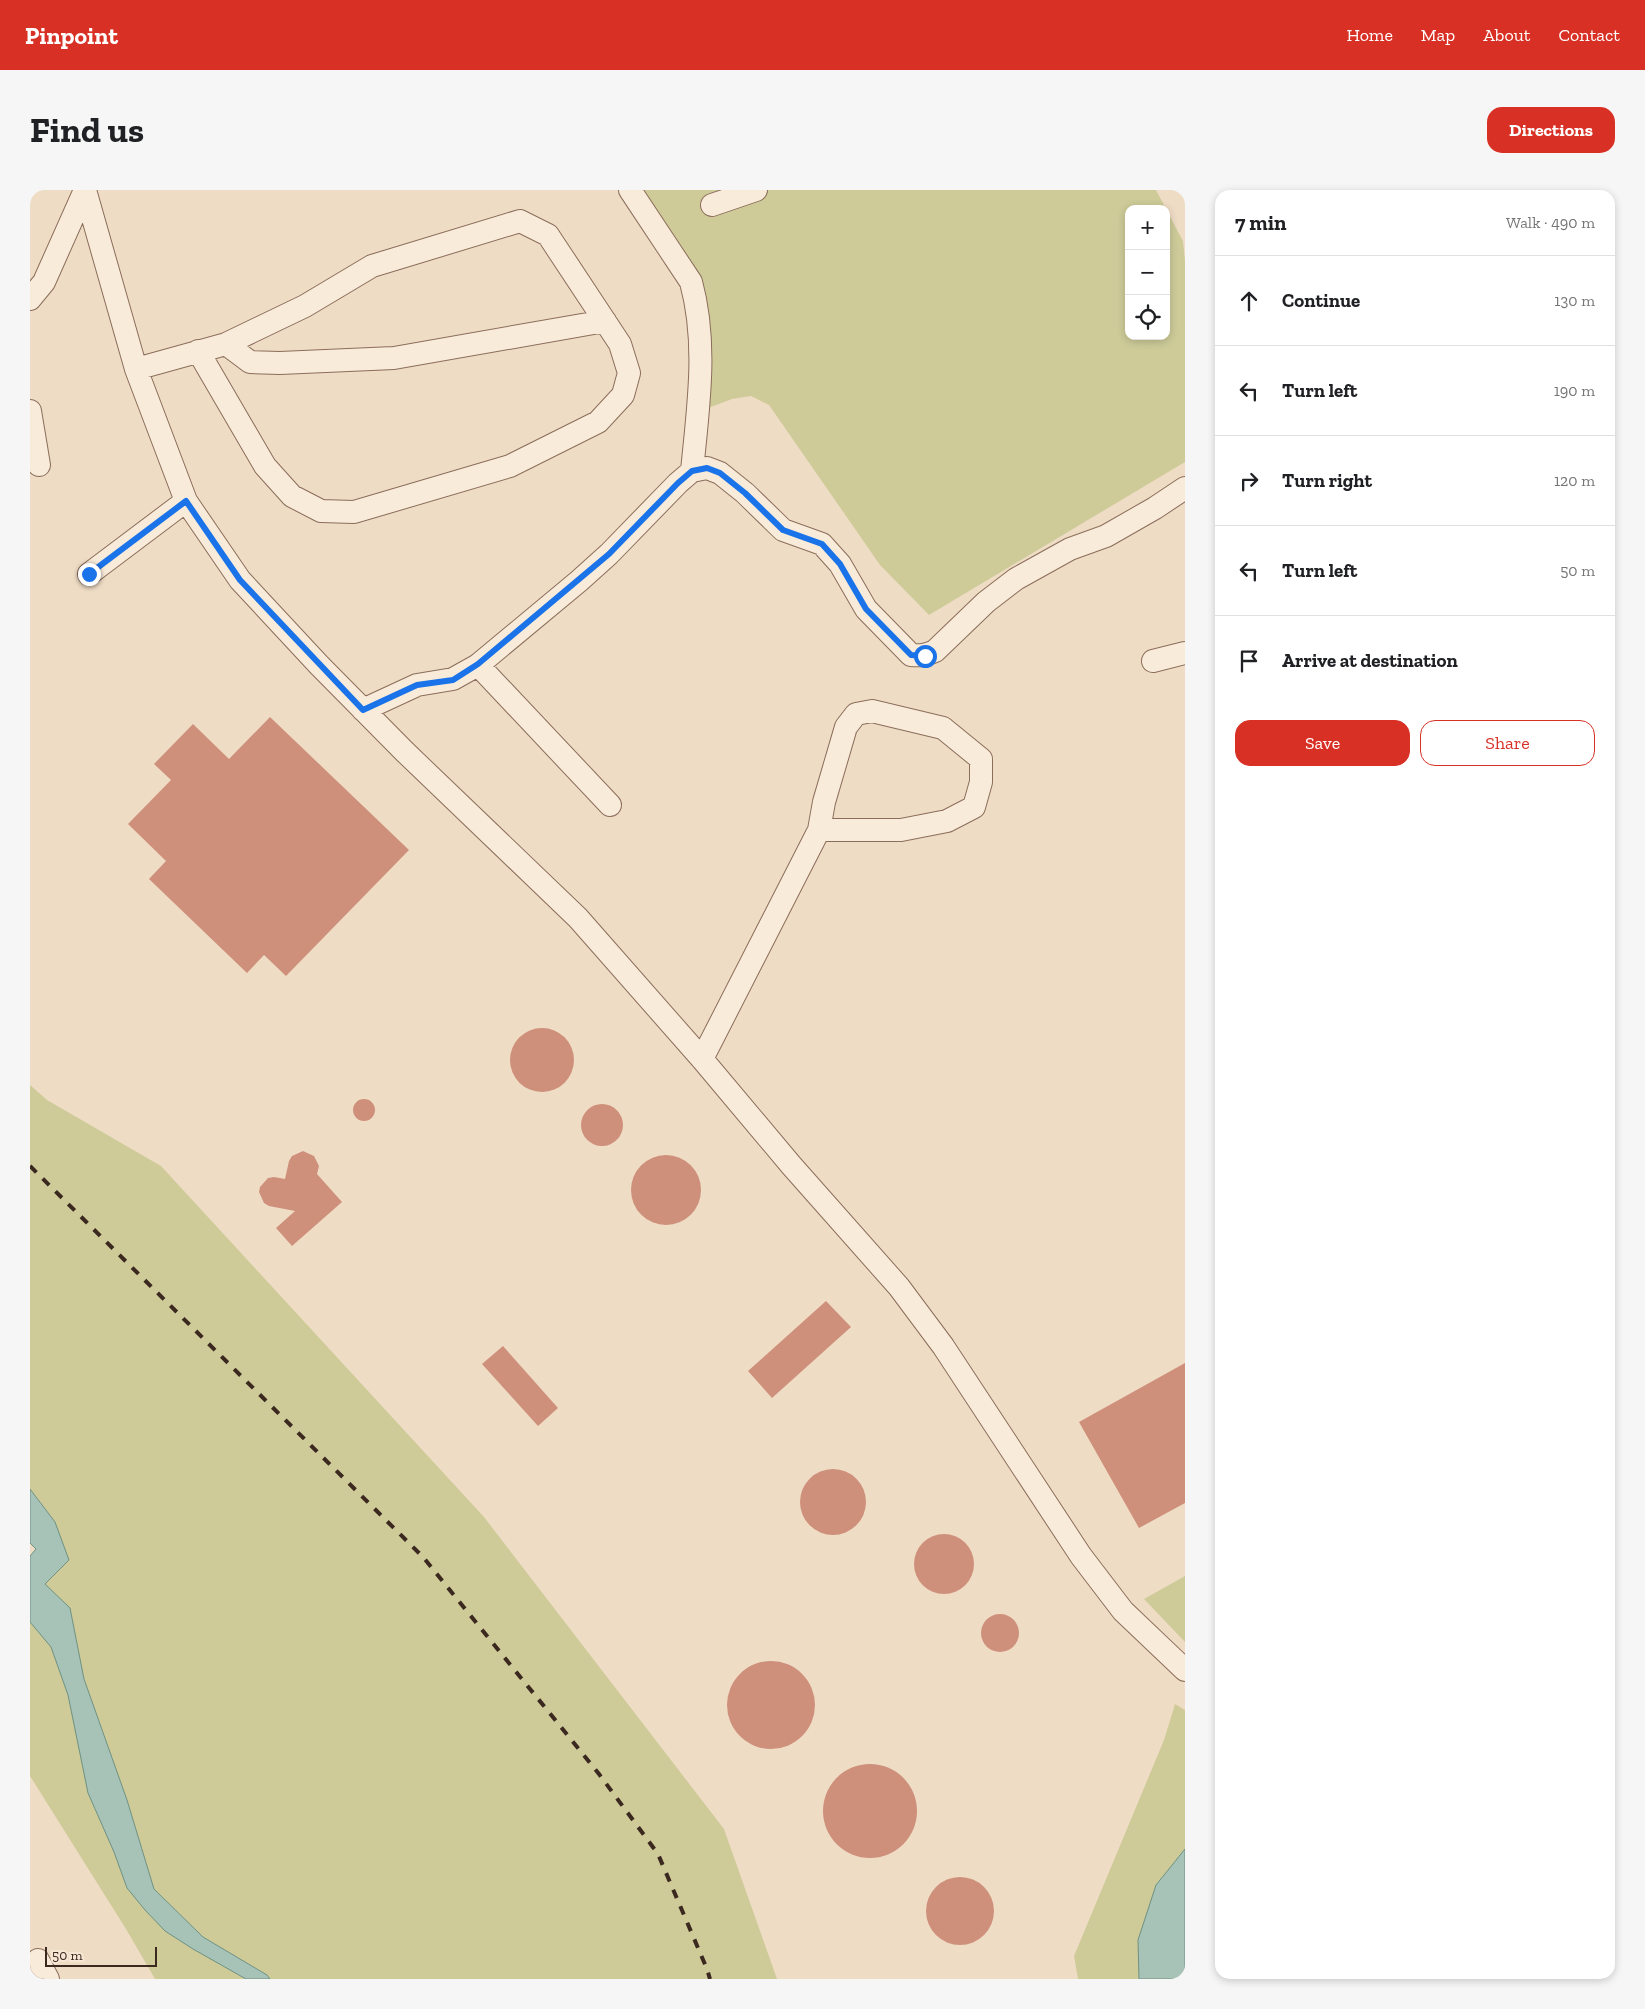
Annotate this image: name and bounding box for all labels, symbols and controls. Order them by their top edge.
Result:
text: Pinpoint [25,21,118,50]
text: Home [1346,24,1393,46]
text: Map [1421,24,1455,46]
text: About [1483,24,1530,46]
text: Contact [1558,24,1620,46]
button: Directions [1487,107,1615,153]
text: Find us [30,109,144,151]
map controls [1125,205,1170,340]
button: + [1125,205,1170,250]
text: 7 min [1235,210,1286,235]
text: Walk · 490 m [1506,213,1595,232]
button: − [1125,250,1170,295]
icon: ahead [1235,287,1263,315]
text: Continue [1282,289,1360,312]
text: 130 m [1554,291,1595,310]
button: locate [1125,295,1170,340]
icon: left [1235,377,1263,405]
text: Turn left [1282,379,1357,402]
text: 190 m [1554,381,1595,400]
icon: right [1235,467,1263,495]
text: Turn right [1282,469,1372,492]
text: 120 m [1554,471,1595,490]
icon: left [1235,557,1263,585]
text: Turn left [1282,559,1357,582]
text: 50 m [1560,561,1595,580]
route end [78,563,101,586]
route start [914,645,937,668]
icon: arrive [1235,647,1263,675]
text: Arrive at destination [1282,649,1458,672]
button: Save [1235,720,1410,766]
button: Share [1420,720,1595,766]
scale bar [45,1944,158,1967]
text: 50 m [52,1947,83,1964]

